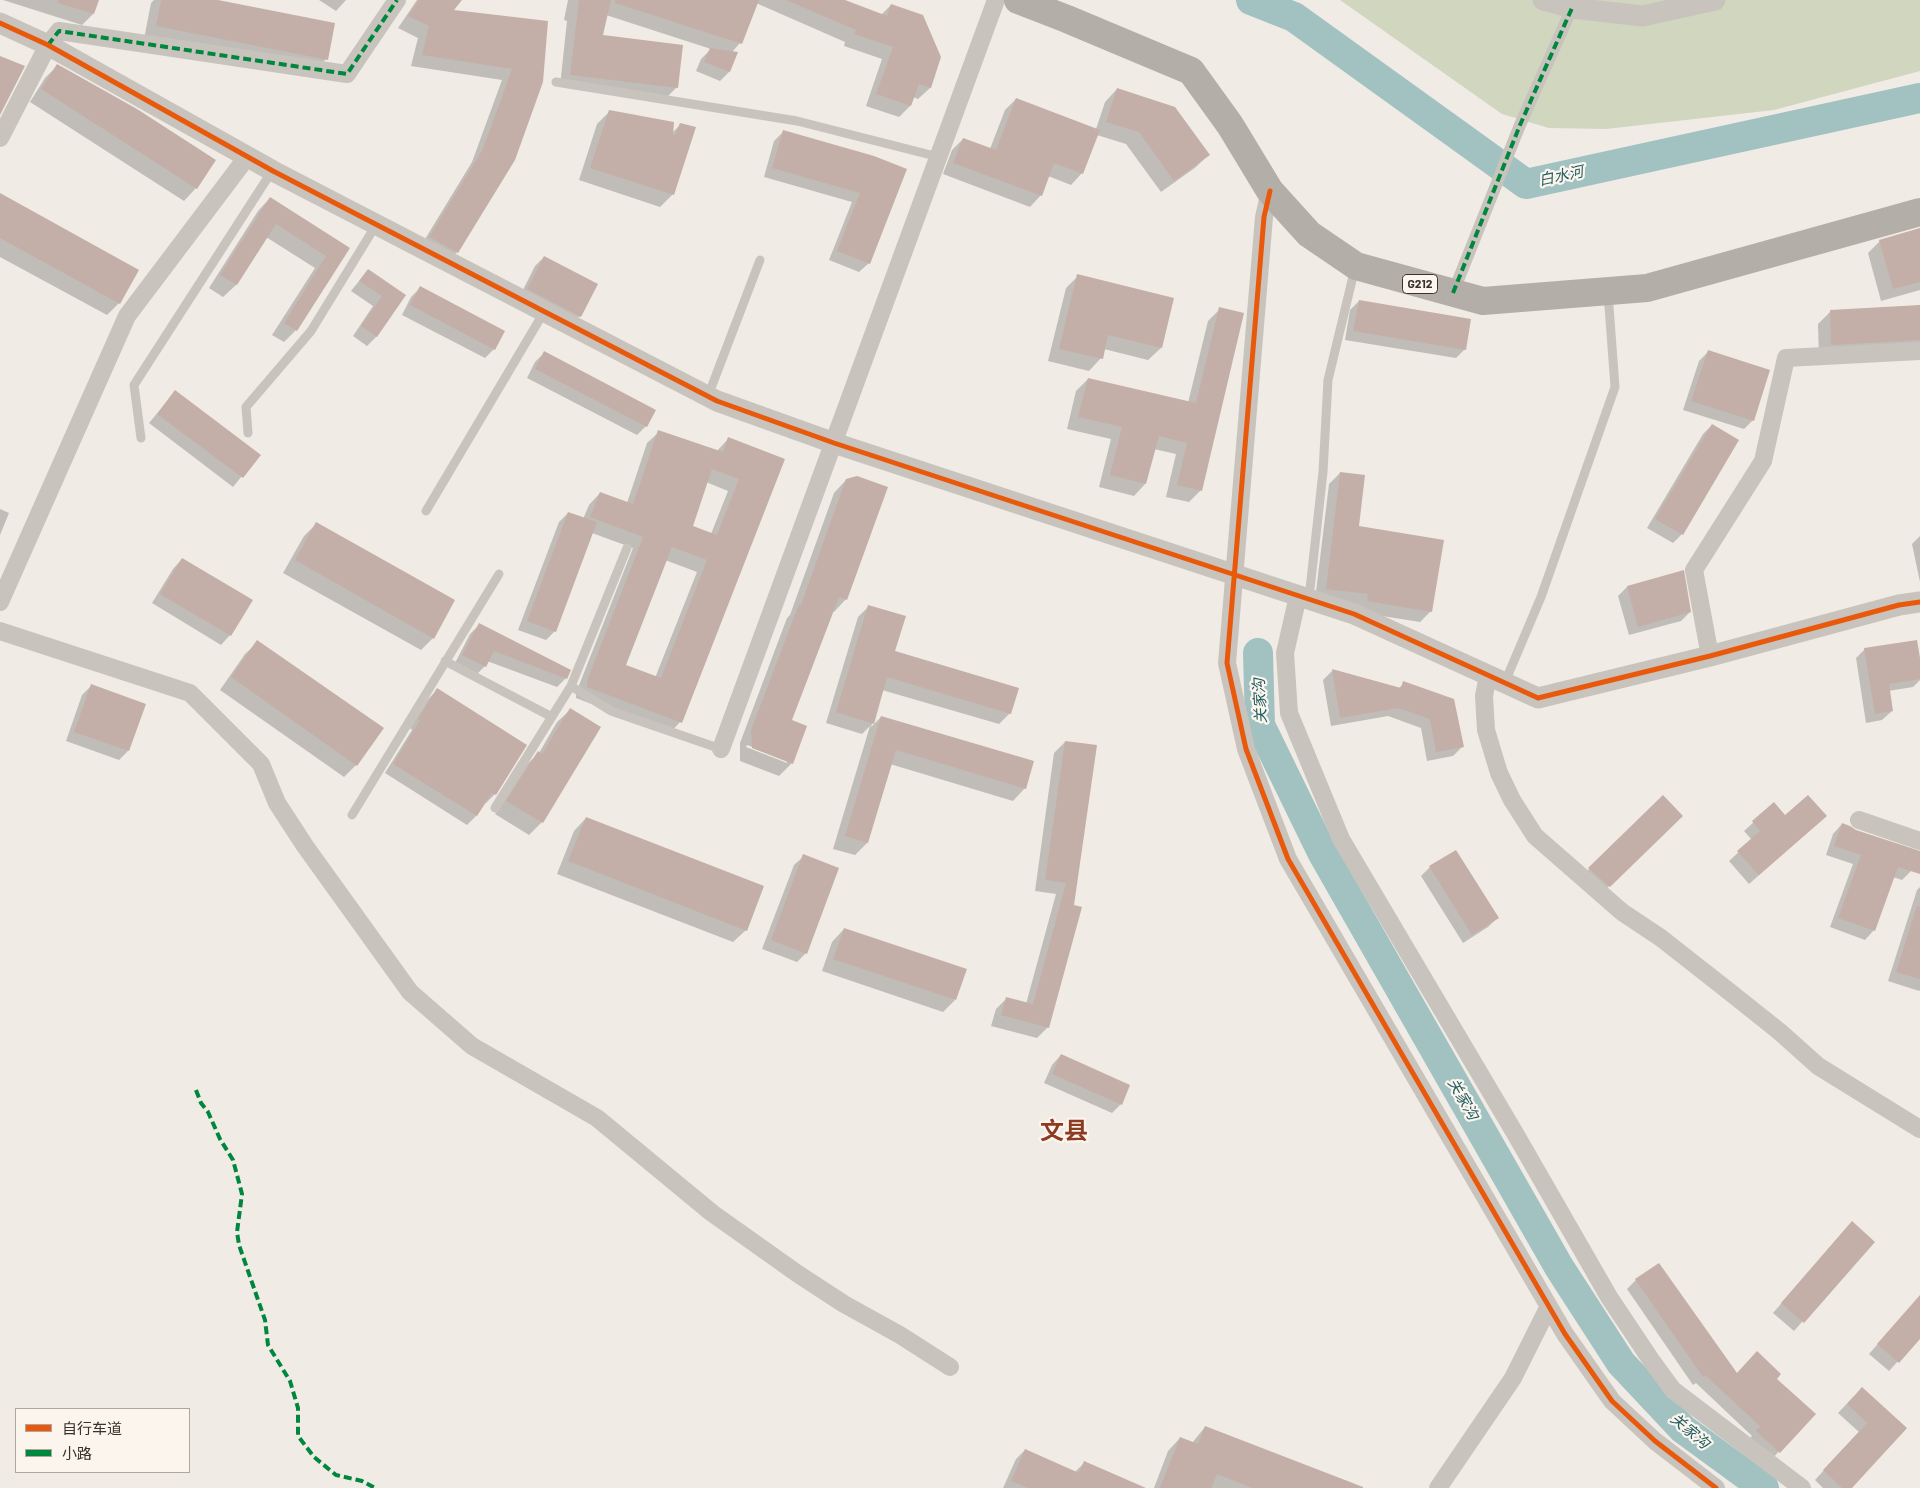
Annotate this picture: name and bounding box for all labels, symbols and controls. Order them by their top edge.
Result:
water label: 白水河 [1537,163,1585,189]
road number: G212 [1402,274,1438,294]
water label: 关家沟 [1250,678,1270,724]
water label: 关家沟 [1444,1075,1482,1123]
district label: 文县 [1040,1117,1088,1145]
legend [15,1408,190,1473]
water label: 关家沟 [1667,1410,1713,1452]
text: 自行车道 [62,1419,122,1437]
text: 小路 [62,1444,92,1462]

